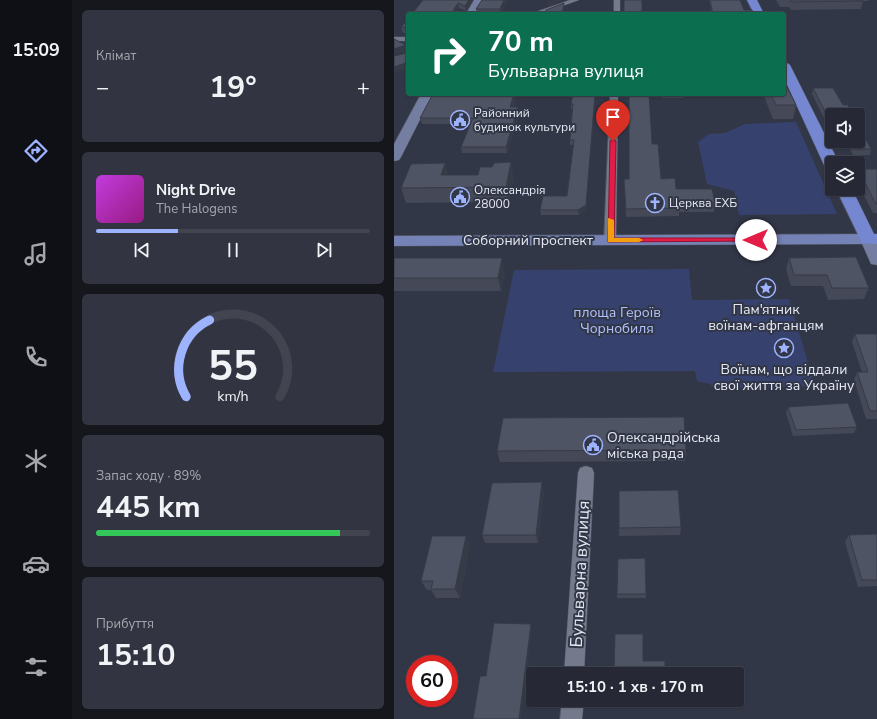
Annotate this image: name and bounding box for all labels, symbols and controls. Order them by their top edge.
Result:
text: 70 m [488,23,554,61]
icon: right [422,28,474,80]
text: 15:09 [12,38,60,62]
text: Клімат [96,47,136,65]
text: Бульварна вулиця [488,59,644,83]
text: 19° [209,67,257,108]
text: − [96,73,109,103]
text: + [357,73,370,103]
pin [596,100,630,141]
place label: Районний будинок культури [474,105,575,135]
icon: arrive [602,106,624,128]
map controls [825,108,865,196]
button: sound [825,108,865,148]
public building icon: Районний будинок культури [449,109,471,131]
icon: directions [22,137,50,165]
button: layers [825,156,865,196]
text: Night Drive [156,180,236,200]
place label: Олександрія 28000 [474,182,546,212]
public building icon: Олександрія 28000 [449,186,471,208]
church icon: Церква ЕХБ [644,192,666,214]
place label: Церква ЕХБ [669,195,737,211]
text: The Halogens [156,200,237,218]
position arrow [735,219,777,261]
street label: Соборний проспект [463,231,594,250]
icon: previous [131,239,153,261]
icon: pause [222,239,244,261]
icon: next [313,239,335,261]
icon: music [22,240,50,268]
place icon: Пам'ятник воїнам-афганцям [755,277,777,299]
place label: Пам'ятник воїнам-афганцям [708,300,824,335]
park label: площа Героїв Чорнобиля [573,303,661,338]
place icon: Воїнам, що віддали свої життя за Україну [773,337,795,359]
text: 55 [208,338,258,395]
icon: phone [22,343,50,371]
place label: Воїнам, що віддали свої життя за Україну [714,360,855,395]
text: km/h [217,387,249,406]
place label: Олександрійська міська рада [607,428,720,463]
public building icon: Олександрійська міська рада [582,434,604,456]
icon: climate [22,447,50,475]
text: Запас ходу · 89% [96,467,201,485]
text: 445 km [96,487,201,528]
street label: Бульварна вулиця [565,500,595,648]
icon: car [22,550,50,578]
text: Прибуття [96,615,154,633]
text: 15:10 [96,635,175,676]
icon: filters [22,653,50,681]
speed limit sign: 60 [406,655,458,707]
text: 15:10 · 1 хв · 170 m [566,677,704,697]

